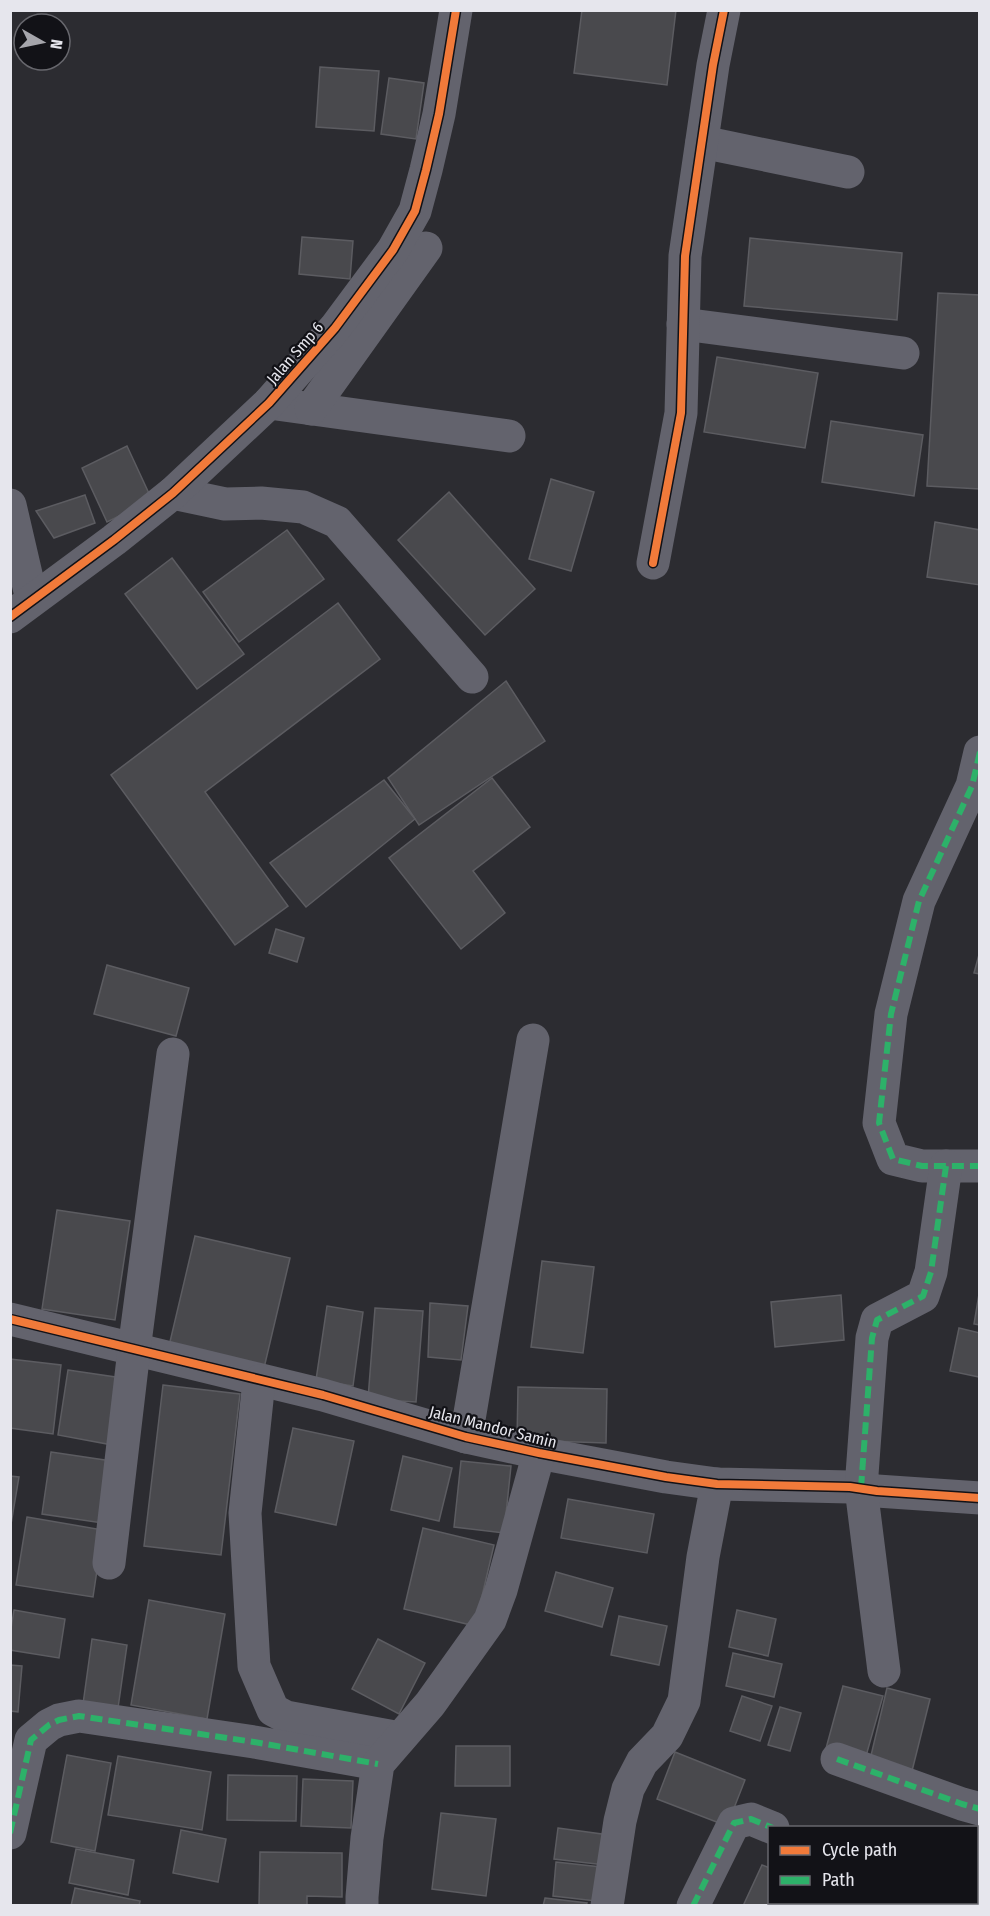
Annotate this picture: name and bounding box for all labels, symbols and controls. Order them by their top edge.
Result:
north arrow [12,12,72,72]
text: N [46,38,66,50]
street label: Jalan Smp 6 [263,318,327,388]
street label: Jalan Mandor Samin [427,1402,559,1452]
legend [768,1826,978,1904]
text: Cycle path [822,1839,897,1861]
text: Path [822,1869,855,1891]

